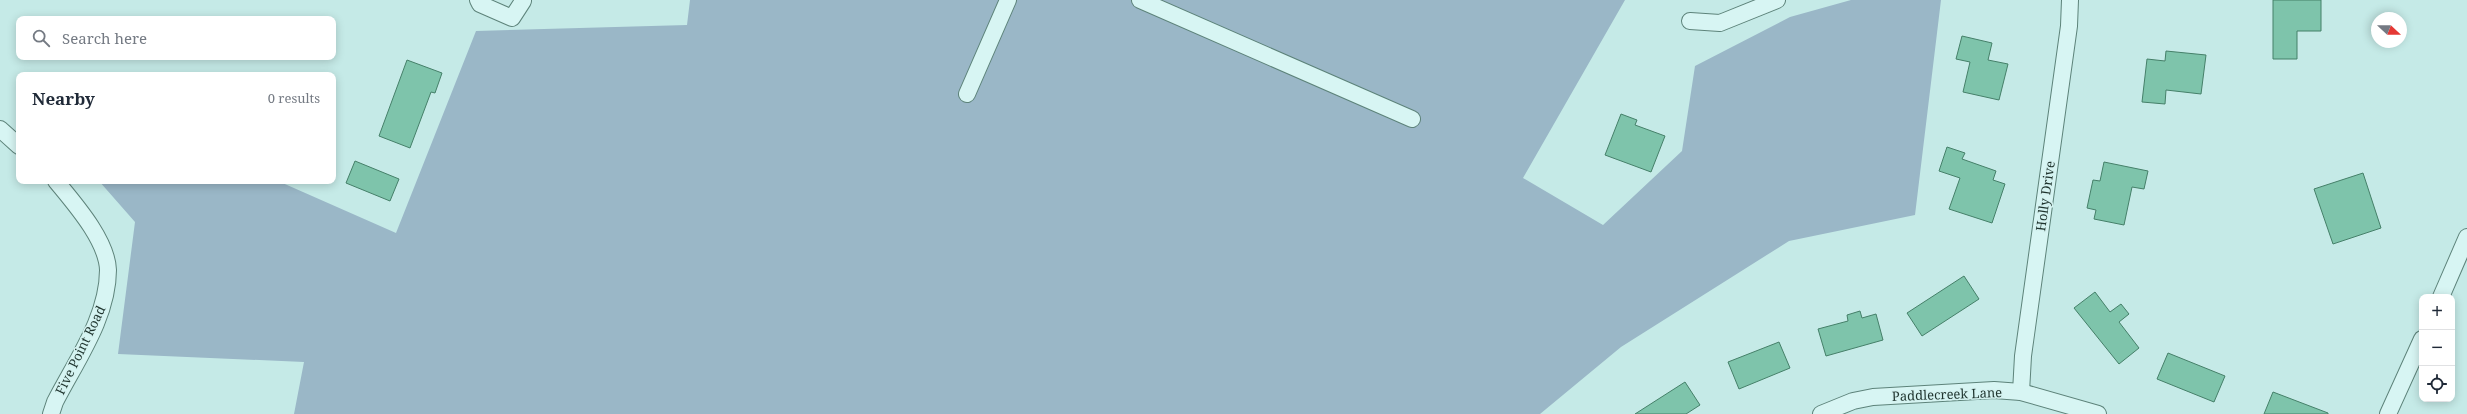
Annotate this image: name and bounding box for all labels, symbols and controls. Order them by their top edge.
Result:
north arrow [2371,12,2407,48]
search box [16,16,336,60]
icon: search [30,27,52,49]
text: Search here [62,28,147,48]
text: Nearby [32,87,95,110]
text: 0 results [268,89,320,107]
street label: Holly Drive [2031,160,2059,232]
map controls [2419,294,2455,402]
button: + [2419,294,2455,330]
street label: Five Point Road [51,303,109,397]
button: − [2419,330,2455,366]
button: locate [2419,366,2455,402]
street label: Paddlecreek Lane [1892,383,2002,405]

